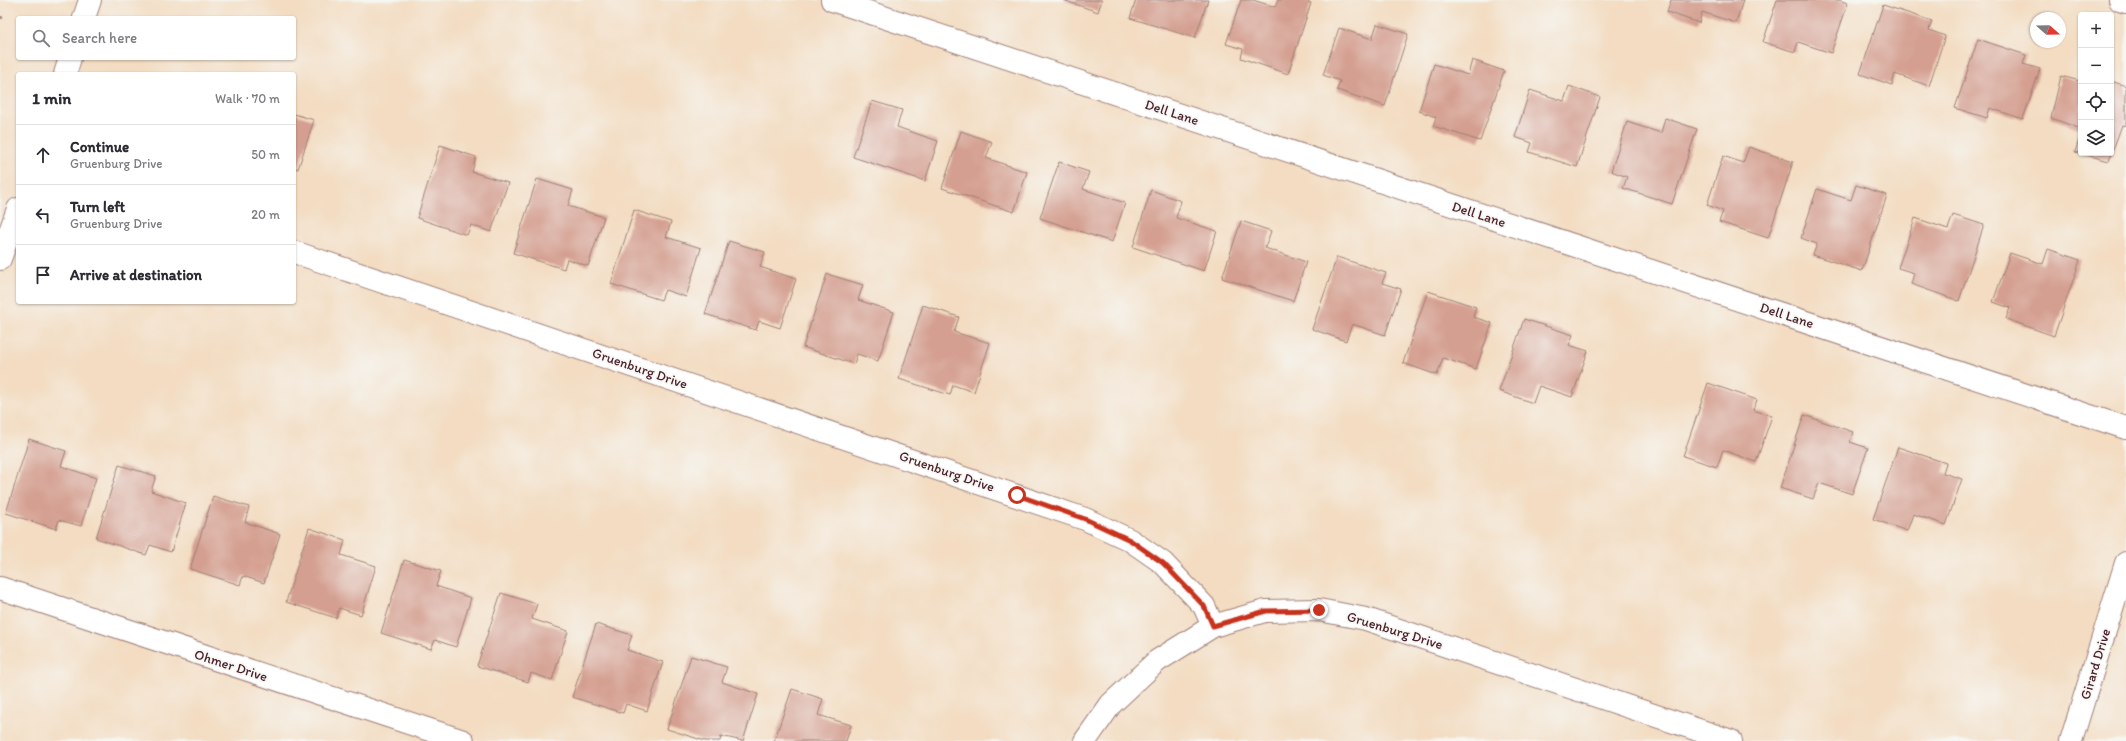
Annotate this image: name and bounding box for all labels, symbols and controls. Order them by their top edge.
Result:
north arrow [2030,12,2066,48]
map controls [2078,12,2114,156]
button: + [2078,12,2114,48]
search box [16,16,296,60]
icon: search [30,27,52,49]
text: Search here [62,29,137,47]
button: − [2078,48,2114,84]
button: locate [2078,84,2114,120]
text: 1 min [32,88,71,108]
text: Walk · 70 m [215,91,280,106]
street label: Dell Lane [1143,96,1201,129]
button: layers [2078,120,2114,156]
text: Continue [70,138,129,156]
icon: ahead [32,144,54,166]
text: 50 m [251,147,280,162]
text: Gruenburg Drive [70,156,162,171]
text: Turn left [70,198,125,216]
street label: Dell Lane [1450,198,1508,231]
icon: left [32,204,54,226]
text: 20 m [251,207,280,222]
text: Gruenburg Drive [70,216,162,231]
icon: arrive [32,264,54,286]
text: Arrive at destination [70,266,202,284]
street label: Dell Lane [1758,299,1816,332]
street label: Gruenburg Drive [590,344,690,393]
street label: Gruenburg Drive [897,447,997,496]
route start [1008,486,1026,504]
route end [1310,601,1328,619]
street label: Gruenburg Drive [1345,608,1445,653]
street label: Girard Drive [2077,626,2114,702]
street label: Ohmer Drive [192,646,270,685]

